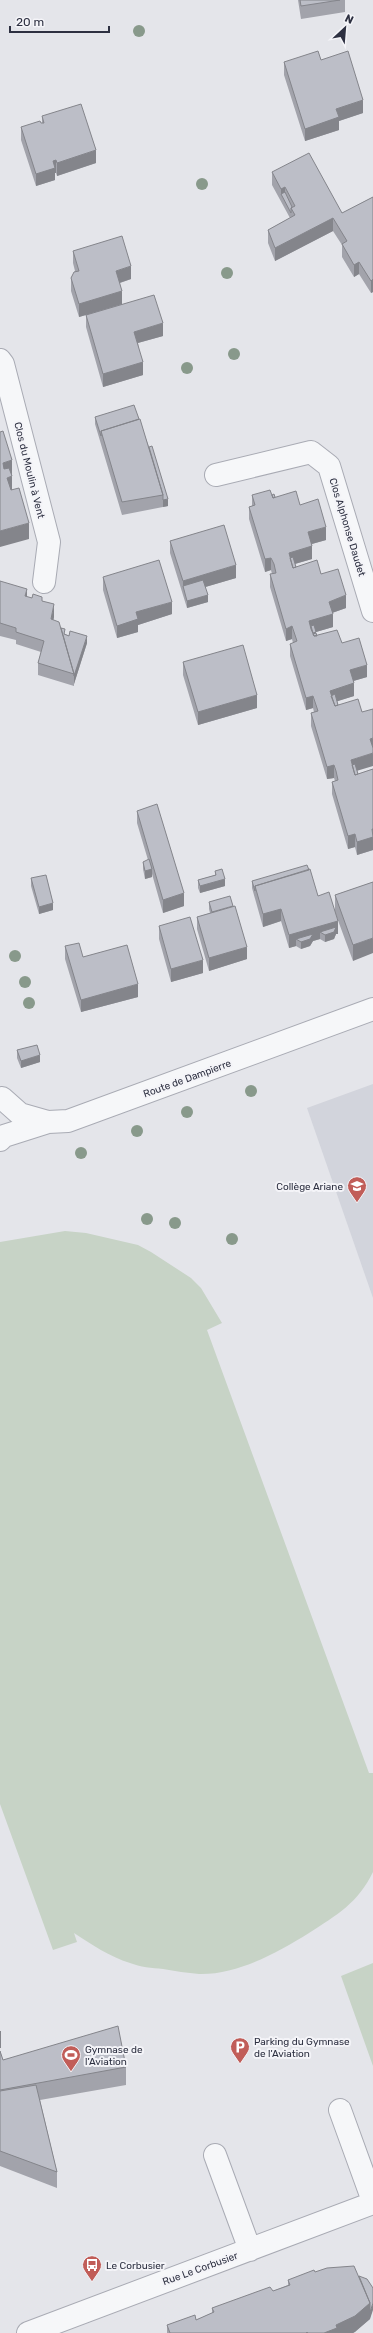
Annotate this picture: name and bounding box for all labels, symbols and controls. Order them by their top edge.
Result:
scale bar [10,8,109,34]
north arrow [325,8,365,48]
text: N [343,12,356,27]
text: 20 m [16,15,44,29]
street label: Clos du Moulin à Vent [11,421,47,520]
street label: Clos Alphonse Daudet [326,477,368,578]
street label: Route de Dampierre [142,1057,233,1100]
school or university icon: Collège Ariane [346,1175,368,1203]
place label: Collège Ariane [276,1181,343,1193]
parking icon: Parking du Gymnase de l'Aviation [229,2036,251,2064]
place label: Parking du Gymnase de l'Aviation [254,2036,350,2060]
sports icon: Gymnase de l'Aviation [60,2044,82,2072]
place label: Gymnase de l'Aviation [85,2044,143,2068]
street label: Rue Le Corbusier [161,2250,240,2288]
bus stop icon: Le Corbusier [81,2254,103,2282]
place label: Le Corbusier [106,2260,165,2272]

